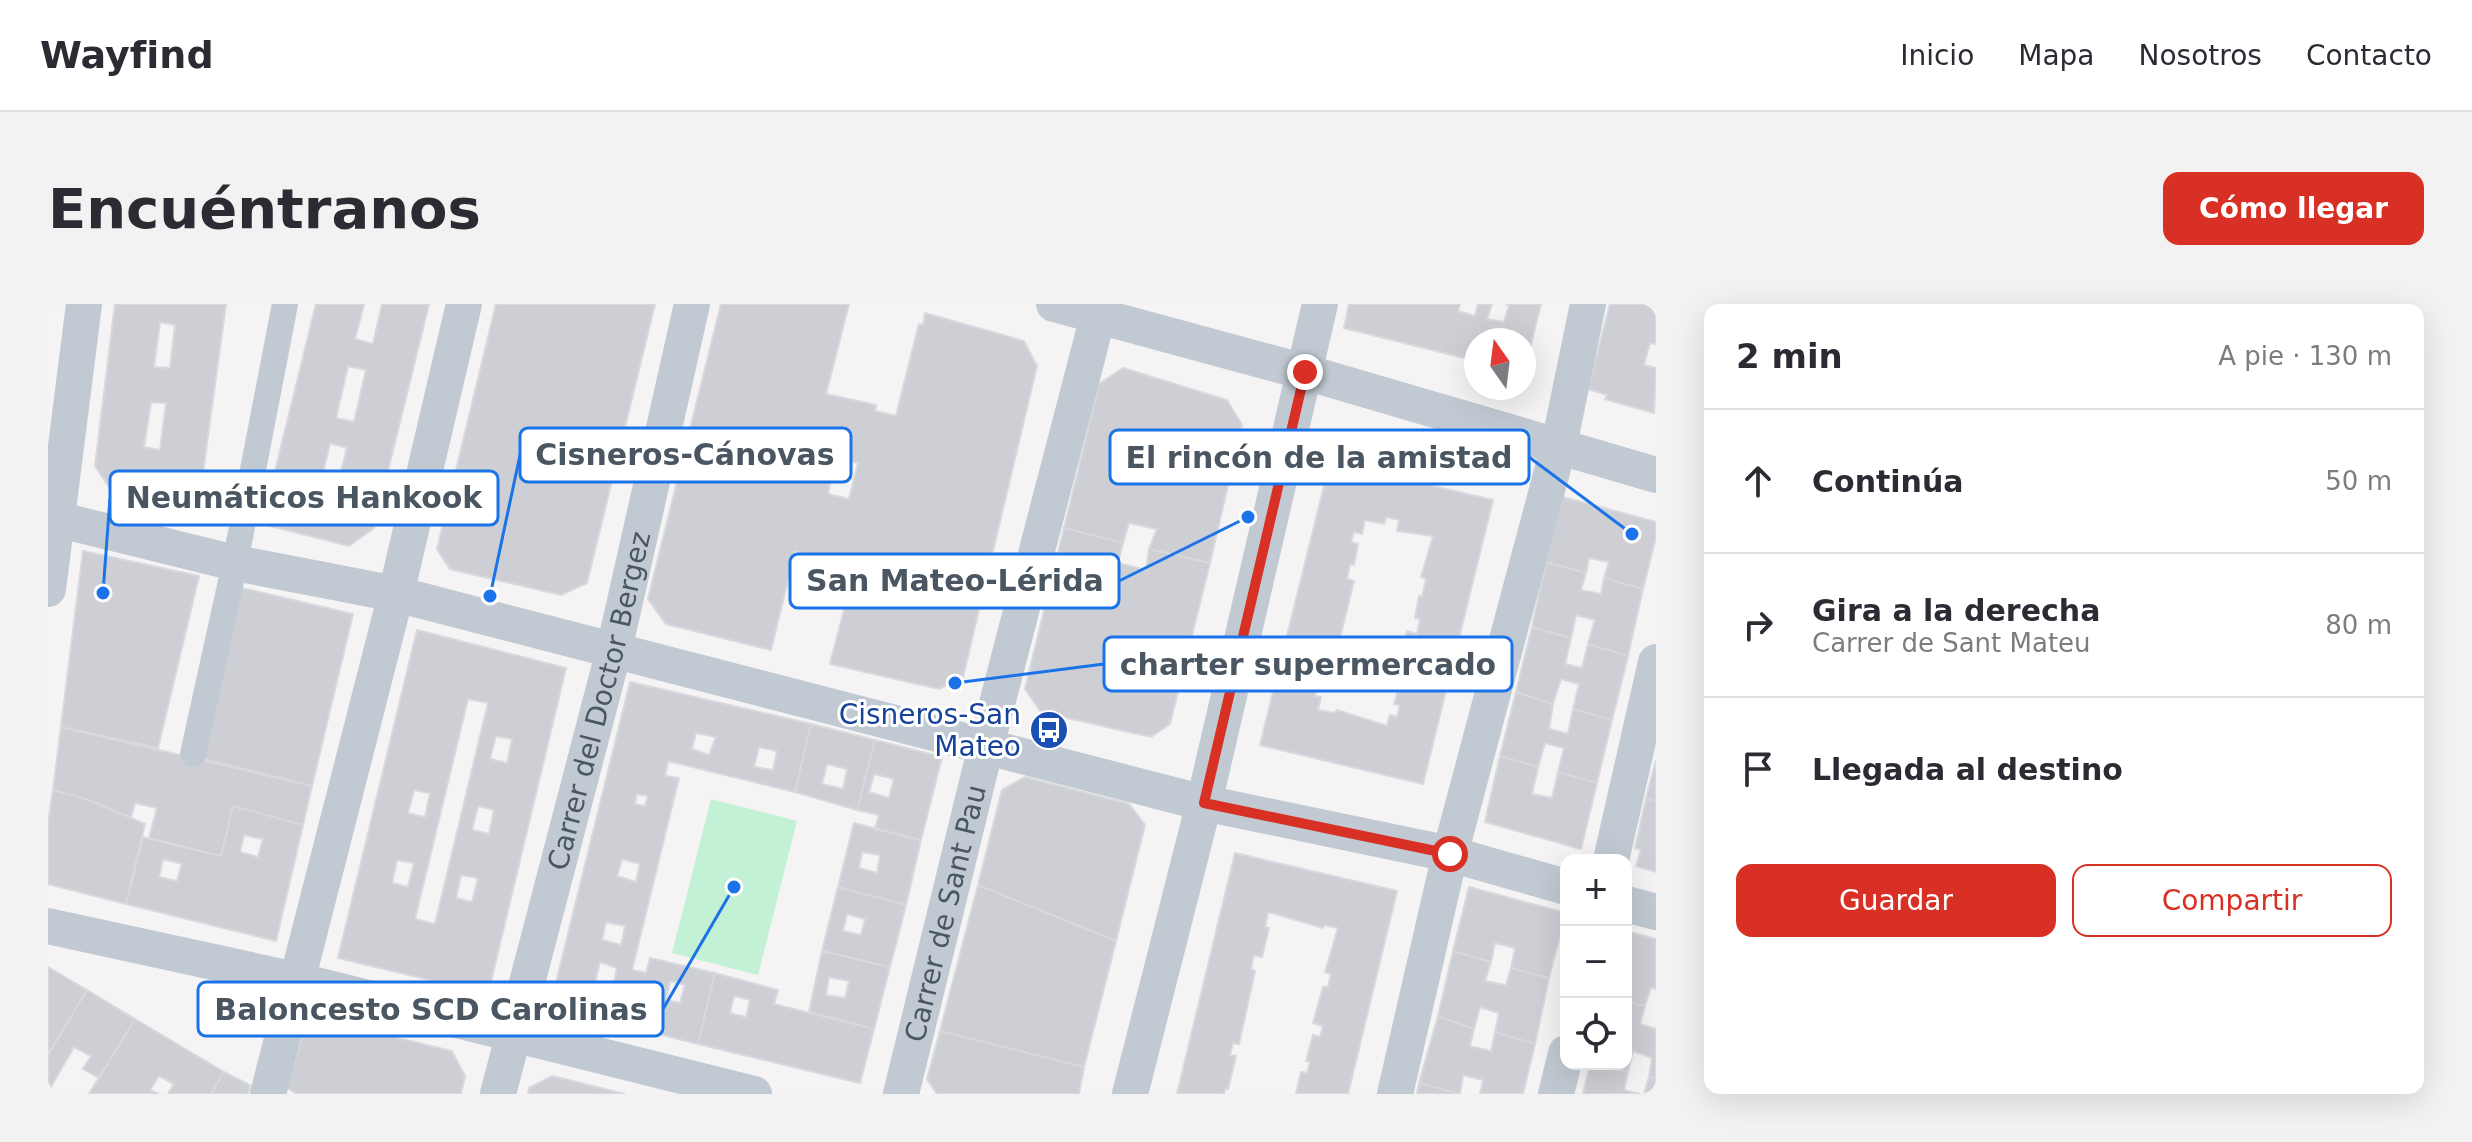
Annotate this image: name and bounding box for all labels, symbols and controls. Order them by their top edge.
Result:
text: Wayfind [40,33,214,77]
text: Inicio [1900,39,1974,72]
text: Mapa [2018,39,2095,72]
text: Nosotros [2139,39,2262,72]
text: Contacto [2306,39,2432,72]
button: Cómo llegar [2163,172,2424,245]
text: Encuéntranos [48,176,481,241]
north arrow [1464,328,1536,400]
text: 2 min [1736,336,1843,376]
text: A pie · 130 m [2218,341,2392,371]
route end [1287,354,1323,390]
callout: Cisneros-Cánovas [520,428,851,482]
callout: El rincón de la amistad [1110,430,1529,484]
text: Cisneros-Cánovas [535,437,835,472]
text: El rincón de la amistad [1126,440,1512,475]
icon: ahead [1736,459,1780,503]
text: Continúa [1812,464,1964,499]
text: 50 m [2325,466,2392,496]
callout: Neumáticos Hankook [110,471,498,525]
text: Neumáticos Hankook [126,480,483,515]
street label: Carrer del Doctor Bergez [541,528,657,874]
callout: San Mateo-Lérida [790,554,1119,608]
text: San Mateo-Lérida [806,563,1104,598]
text: Gira a la derecha [1812,593,2100,628]
icon: right [1736,603,1780,647]
text: 80 m [2325,610,2392,640]
text: Carrer de Sant Mateu [1812,628,2091,658]
callout: charter supermercado [1104,637,1512,691]
text: charter supermercado [1120,647,1496,682]
place label: Cisneros-San Mateo [839,698,1021,763]
bus stop icon: Cisneros-San Mateo [1028,709,1070,751]
icon: arrive [1736,747,1780,791]
text: Llegada al destino [1812,752,2123,787]
street label: Carrer de Sant Pau [898,782,993,1045]
route start [1432,836,1468,872]
map controls [1560,854,1632,1070]
button: + [1560,854,1632,926]
button: Guardar [1736,864,2056,937]
button: Compartir [2072,864,2392,937]
button: − [1560,926,1632,998]
callout: Baloncesto SCD Carolinas [198,982,663,1036]
text: Baloncesto SCD Carolinas [214,992,648,1027]
button: locate [1560,998,1632,1070]

